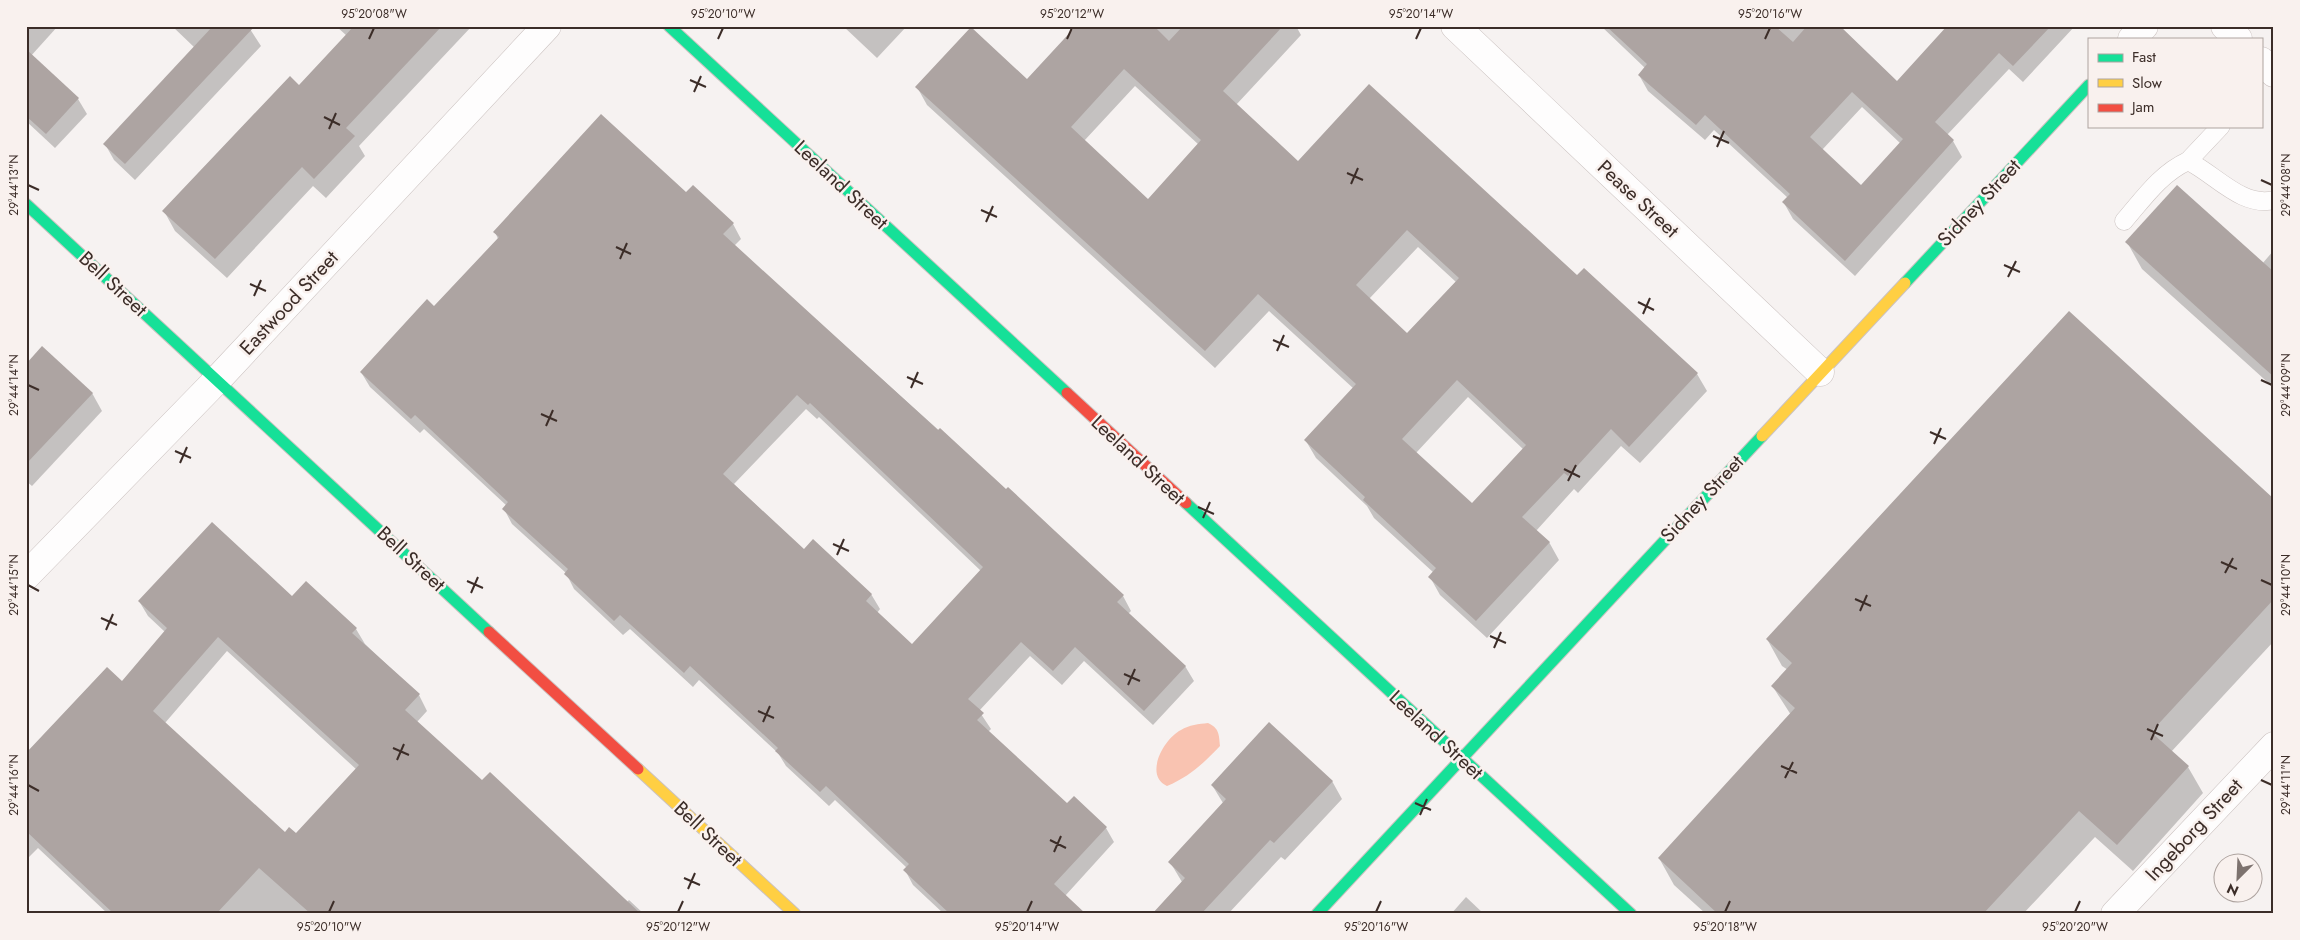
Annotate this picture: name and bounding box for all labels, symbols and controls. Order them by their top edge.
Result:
text: 95°20'08"W [341,5,407,23]
text: 95°20'10"W [691,5,755,23]
text: 95°20'12"W [1040,5,1104,23]
text: 95°20'14"W [1389,5,1453,23]
text: 95°20'16"W [1738,5,1802,23]
legend [2088,38,2262,128]
text: Fast [2132,46,2156,68]
text: Slow [2132,72,2163,94]
text: Jam [2130,96,2155,118]
street label: Leeland Street [787,134,895,236]
street label: Pease Street [1591,153,1685,245]
street label: Sidney Street [1931,153,2027,253]
text: 29°44'08"N [2277,153,2295,217]
text: 29°44'13"N [5,154,23,216]
street label: Eastwood Street [233,244,345,362]
street label: Bell Street [72,245,154,324]
text: 29°44'09"N [2277,353,2295,417]
text: 29°44'14"N [5,354,23,416]
street label: Leeland Street [1084,409,1192,511]
street label: Sidney Street [1654,449,1750,549]
street label: Bell Street [370,520,452,599]
text: 29°44'15"N [5,554,23,616]
text: 29°44'10"N [2277,554,2295,616]
street label: Leeland Street [1382,684,1490,786]
text: 29°44'16"N [5,754,23,816]
text: 29°44'11"N [2277,755,2295,815]
street label: Ingeborg Street [2139,772,2249,888]
street label: Bell Street [667,795,749,874]
north arrow [2212,852,2262,902]
text: N [2224,878,2242,901]
text: 95°20'10"W [297,918,361,936]
text: 95°20'12"W [646,918,710,936]
text: 95°20'14"W [995,918,1059,936]
text: 95°20'16"W [1344,918,1408,936]
text: 95°20'18"W [1693,918,1757,936]
text: 95°20'20"W [2042,918,2108,936]

